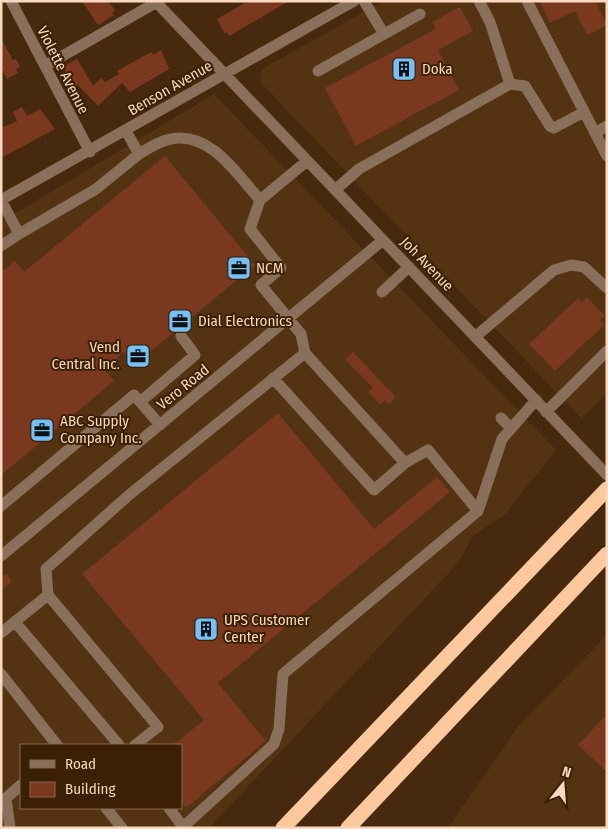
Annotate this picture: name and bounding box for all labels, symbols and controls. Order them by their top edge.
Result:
street label: Violette Avenue [33,23,93,117]
building icon: Doka [391,56,417,82]
street label: Benson Avenue [125,57,215,119]
place label: Doka [422,60,453,78]
street label: Joh Avenue [397,233,457,295]
office icon: NCM [226,255,252,281]
place label: NCM [256,259,283,277]
office icon: Dial Electronics [167,308,193,334]
place label: Dial Electronics [198,312,292,330]
place label: Vend Central Inc. [51,338,120,373]
office icon: Vend Central Inc. [125,343,151,369]
street label: Vero Road [153,360,213,414]
place label: ABC Supply Company Inc. [60,412,142,447]
office icon: ABC Supply Company Inc. [29,417,55,443]
place label: UPS Customer Center [224,611,310,646]
building icon: UPS Customer Center [193,616,219,642]
legend [20,744,182,809]
text: Road [65,755,96,773]
north arrow [538,759,588,809]
text: N [560,763,573,781]
text: Building [65,780,116,798]

